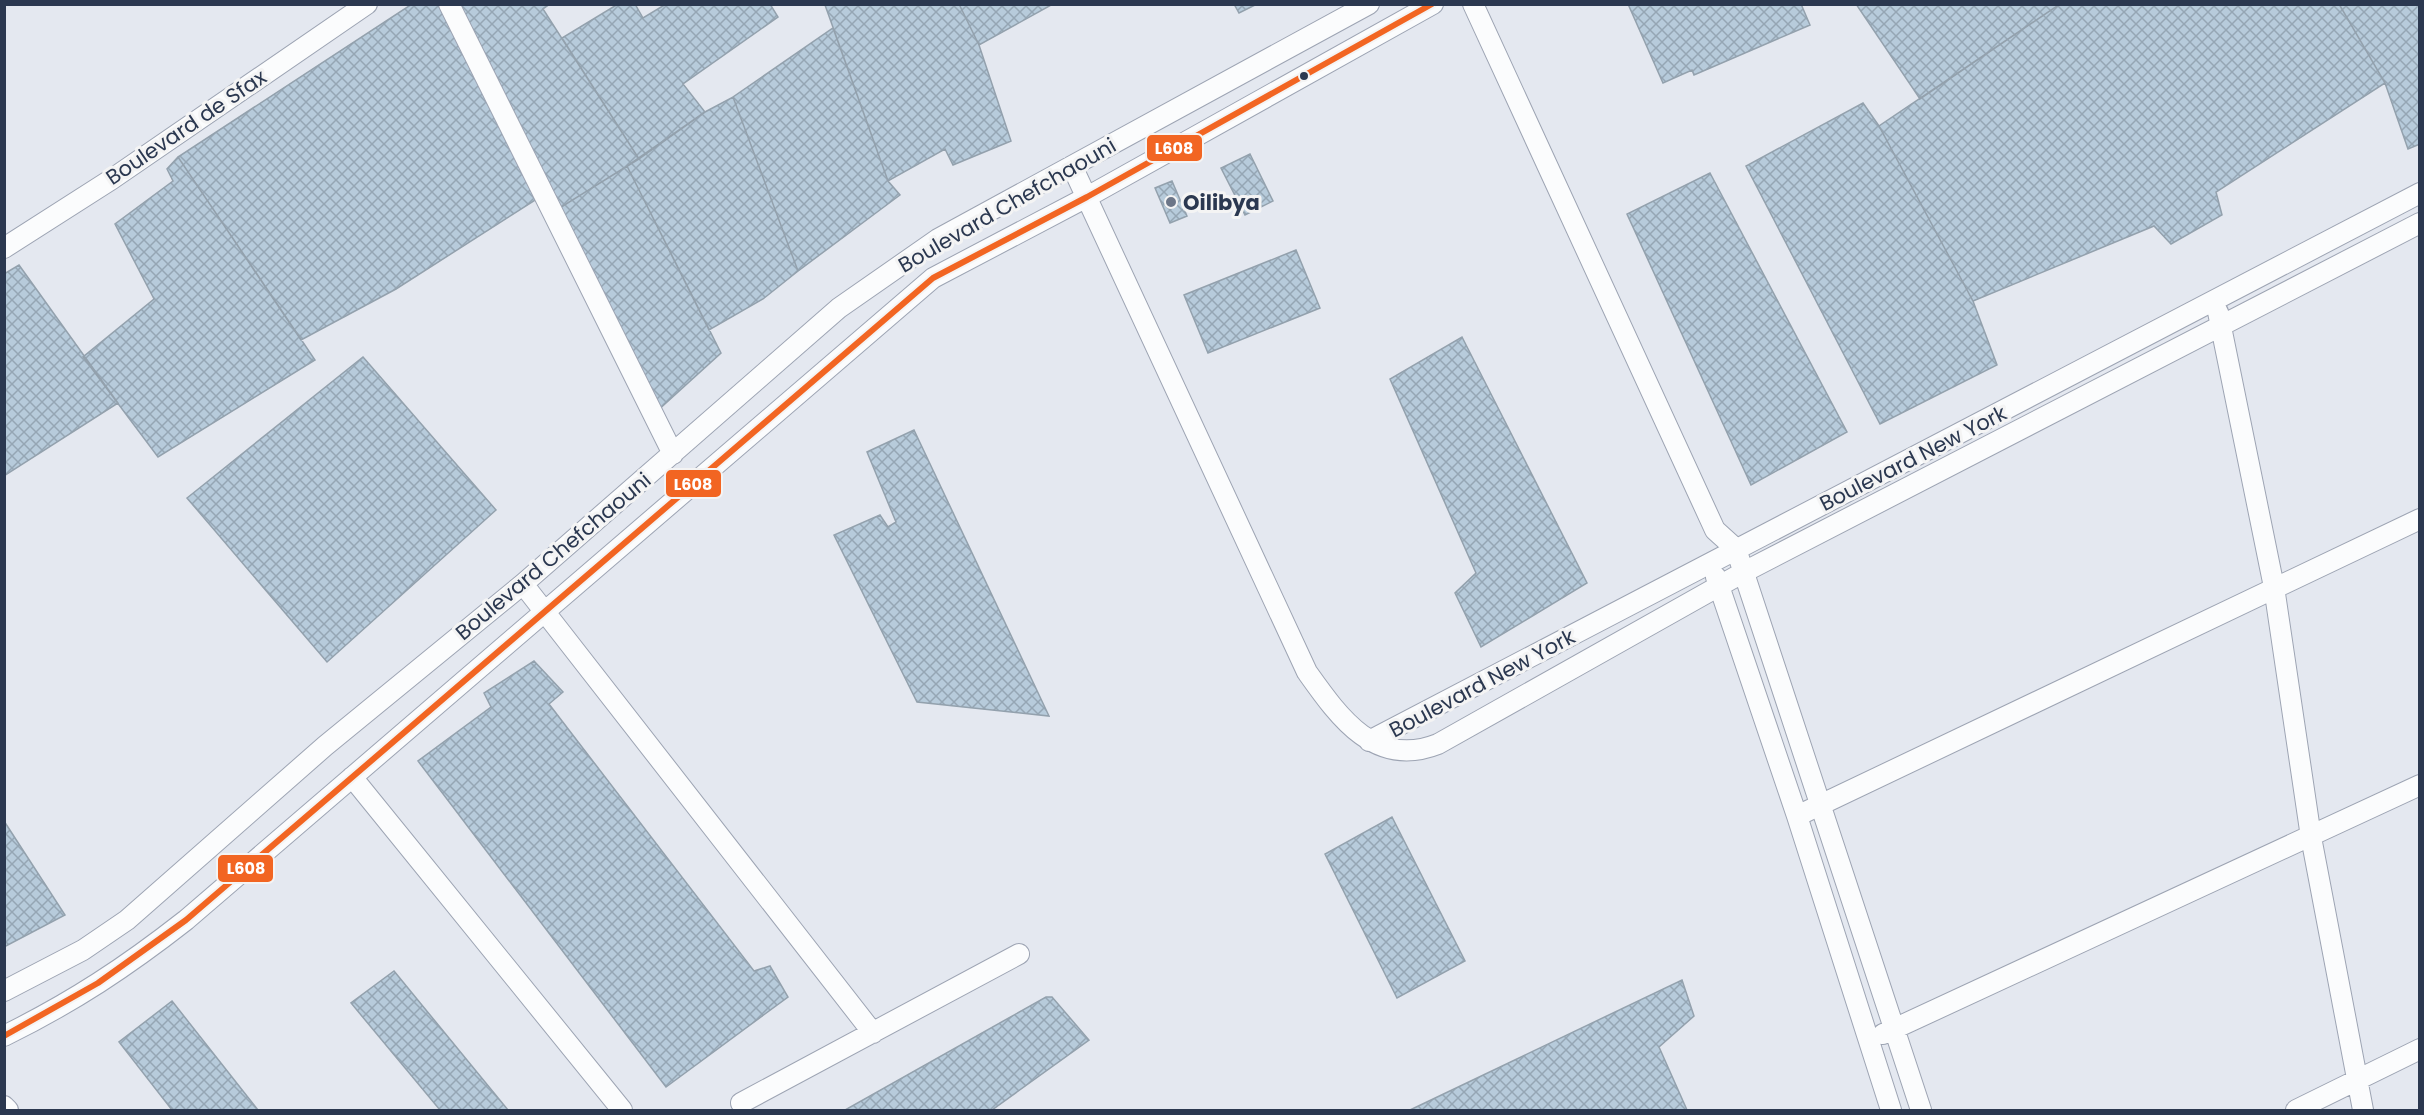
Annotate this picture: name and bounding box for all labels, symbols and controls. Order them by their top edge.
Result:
street label: Boulevard de Sfax [100,62,272,192]
unlabelled marker [1298,70,1310,82]
street label: Boulevard Chefchaouni [893,131,1121,279]
line badge: L608 [1146,134,1203,162]
text: L608 [1155,137,1193,160]
place label: Oilibya [1183,188,1260,217]
marker: Oilibya [1164,195,1178,209]
street label: Boulevard New York [1814,398,2012,518]
street label: Boulevard Chefchaouni [449,466,657,646]
line badge: L608 [665,469,722,498]
text: L608 [674,473,712,496]
street label: Boulevard New York [1384,622,1580,744]
line badge: L608 [217,854,274,883]
text: L608 [227,857,265,880]

